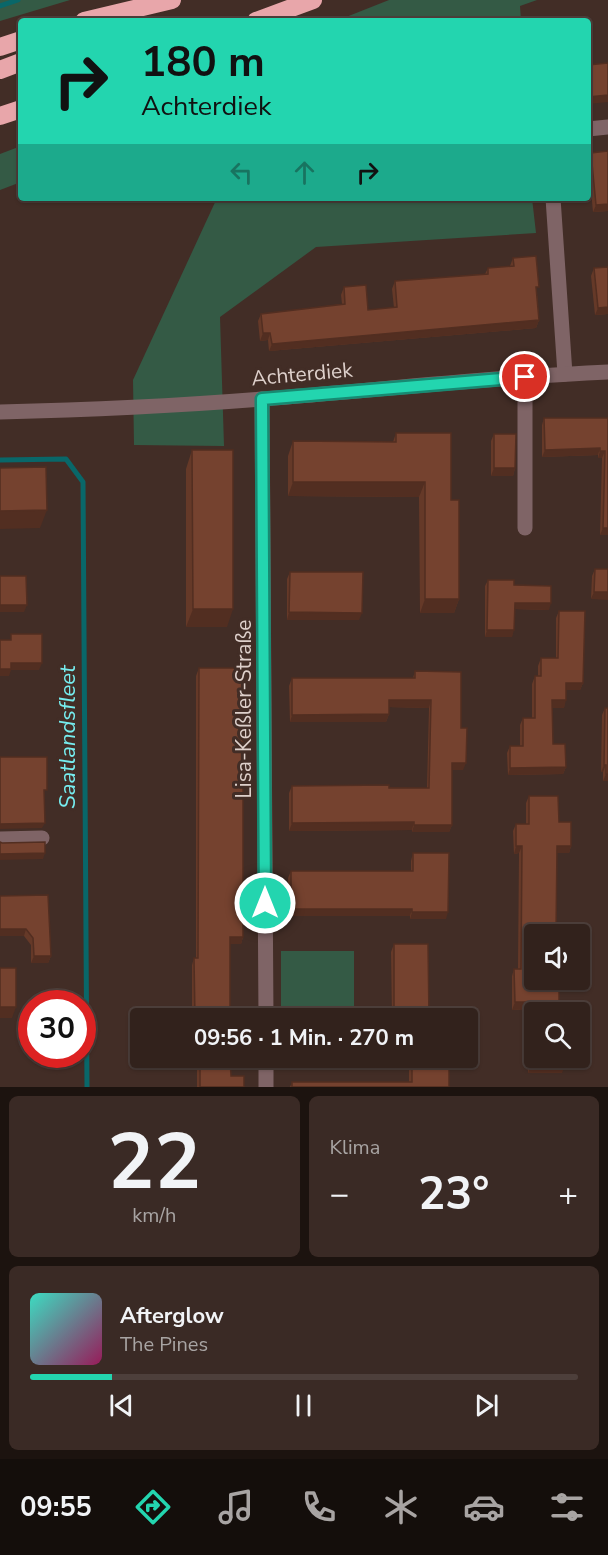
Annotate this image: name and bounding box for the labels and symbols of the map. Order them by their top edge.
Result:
pin [499,351,550,402]
street label: Achterdiek [250,356,354,392]
street label: Lisa-Keßler-Straße [230,619,258,799]
water label: Saatlandsfleet [53,664,83,809]
position arrow [233,871,297,935]
speed limit sign: 30 [18,990,96,1068]

